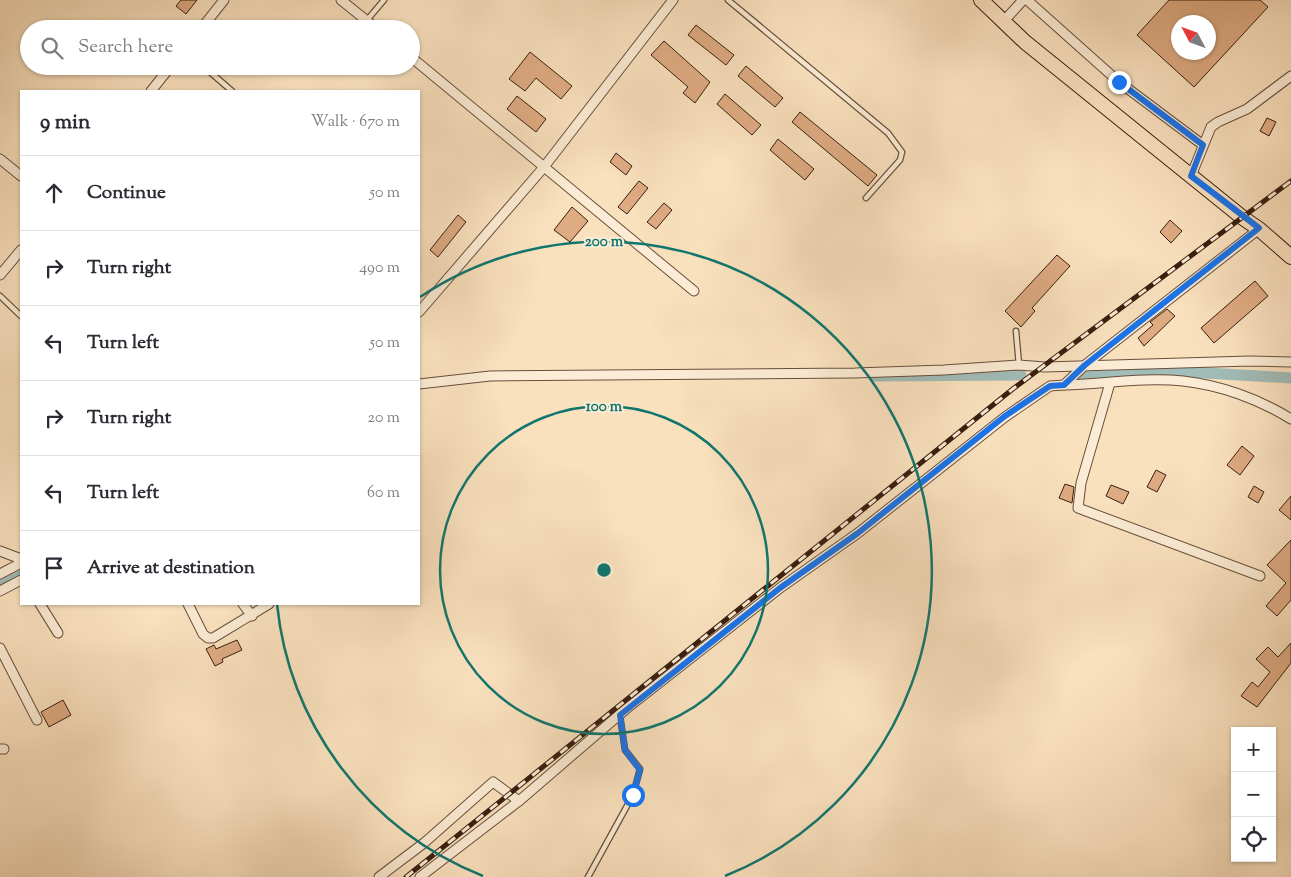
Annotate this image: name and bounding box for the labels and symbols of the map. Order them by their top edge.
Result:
north arrow [1171,15,1216,60]
route end [1108,71,1131,94]
text: 200 m [585,232,624,253]
text: 100 m [586,397,623,418]
centre of rings [595,561,613,579]
route start [622,784,645,807]

